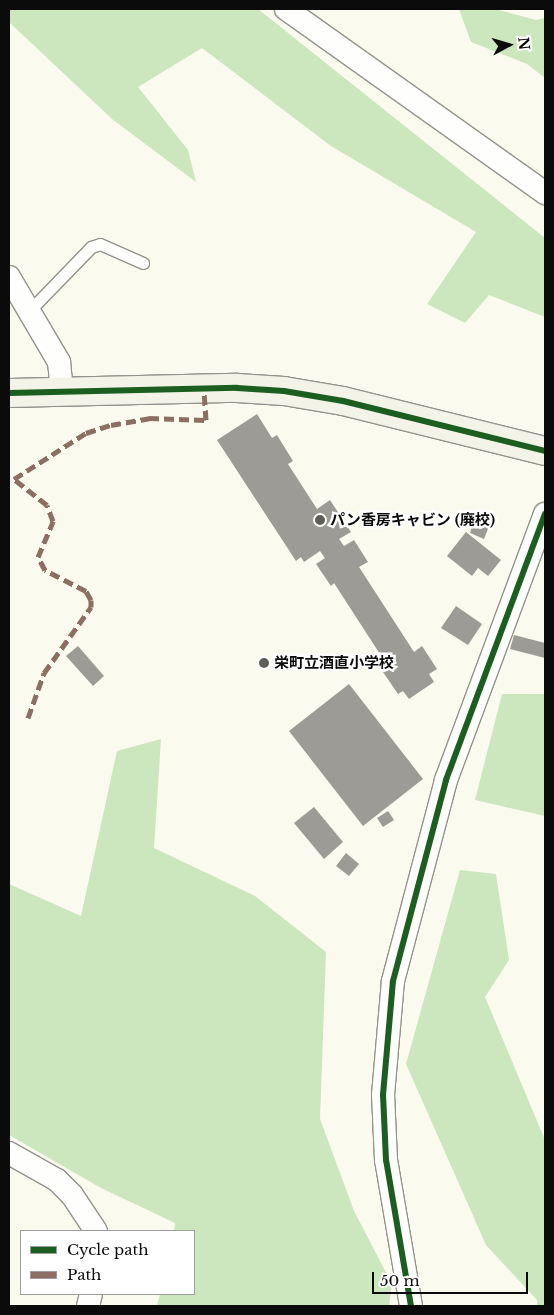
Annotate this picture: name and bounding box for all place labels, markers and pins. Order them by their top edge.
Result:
place label: パン香房キャビン (廃校) [330,511,494,529]
marker: パン香房キャビン (廃校) [314,514,326,526]
place label: 栄町立酒直小学校 [274,654,394,672]
marker: 栄町立酒直小学校 [258,657,270,669]

